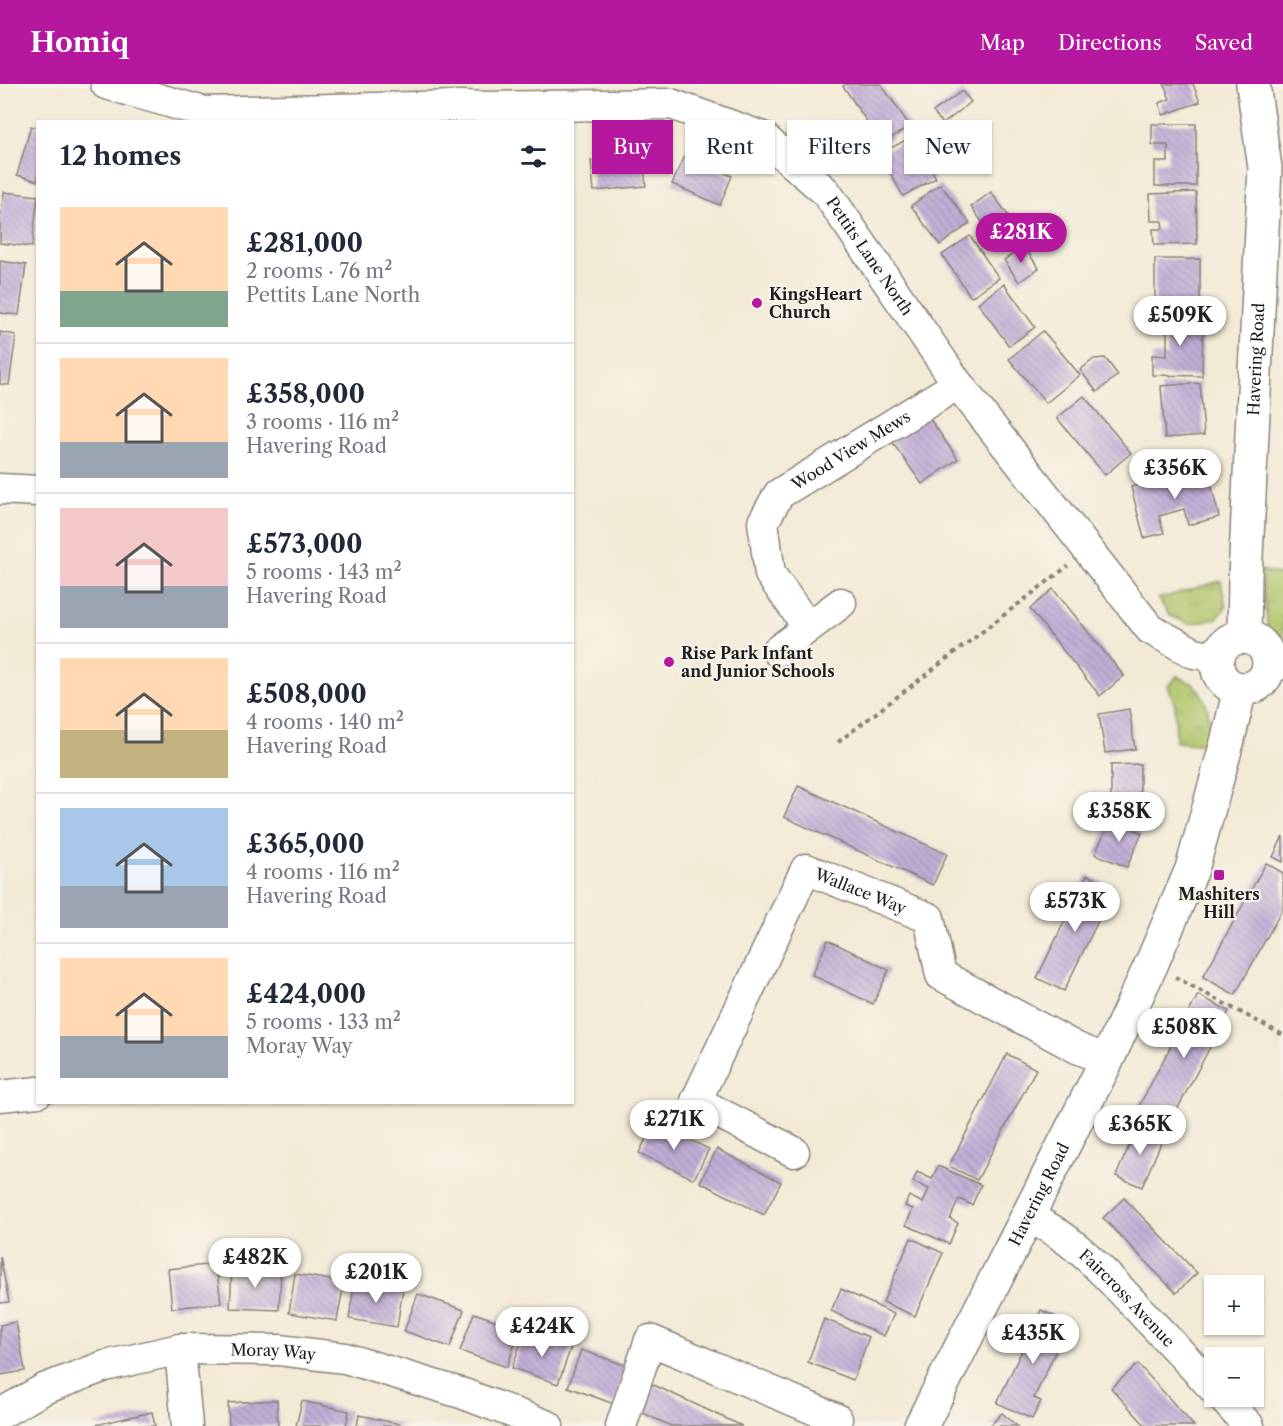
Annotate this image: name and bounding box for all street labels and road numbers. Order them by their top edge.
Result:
street label: Pettits Lane North [822,193,918,319]
street label: Havering Road [1243,302,1268,416]
street label: Wood View Mews [787,406,914,495]
street label: Wallace Way [811,863,910,918]
street label: Havering Road [1004,1139,1073,1249]
street label: Faircross Avenue [1075,1244,1179,1351]
street label: Moray Way [230,1340,318,1365]

